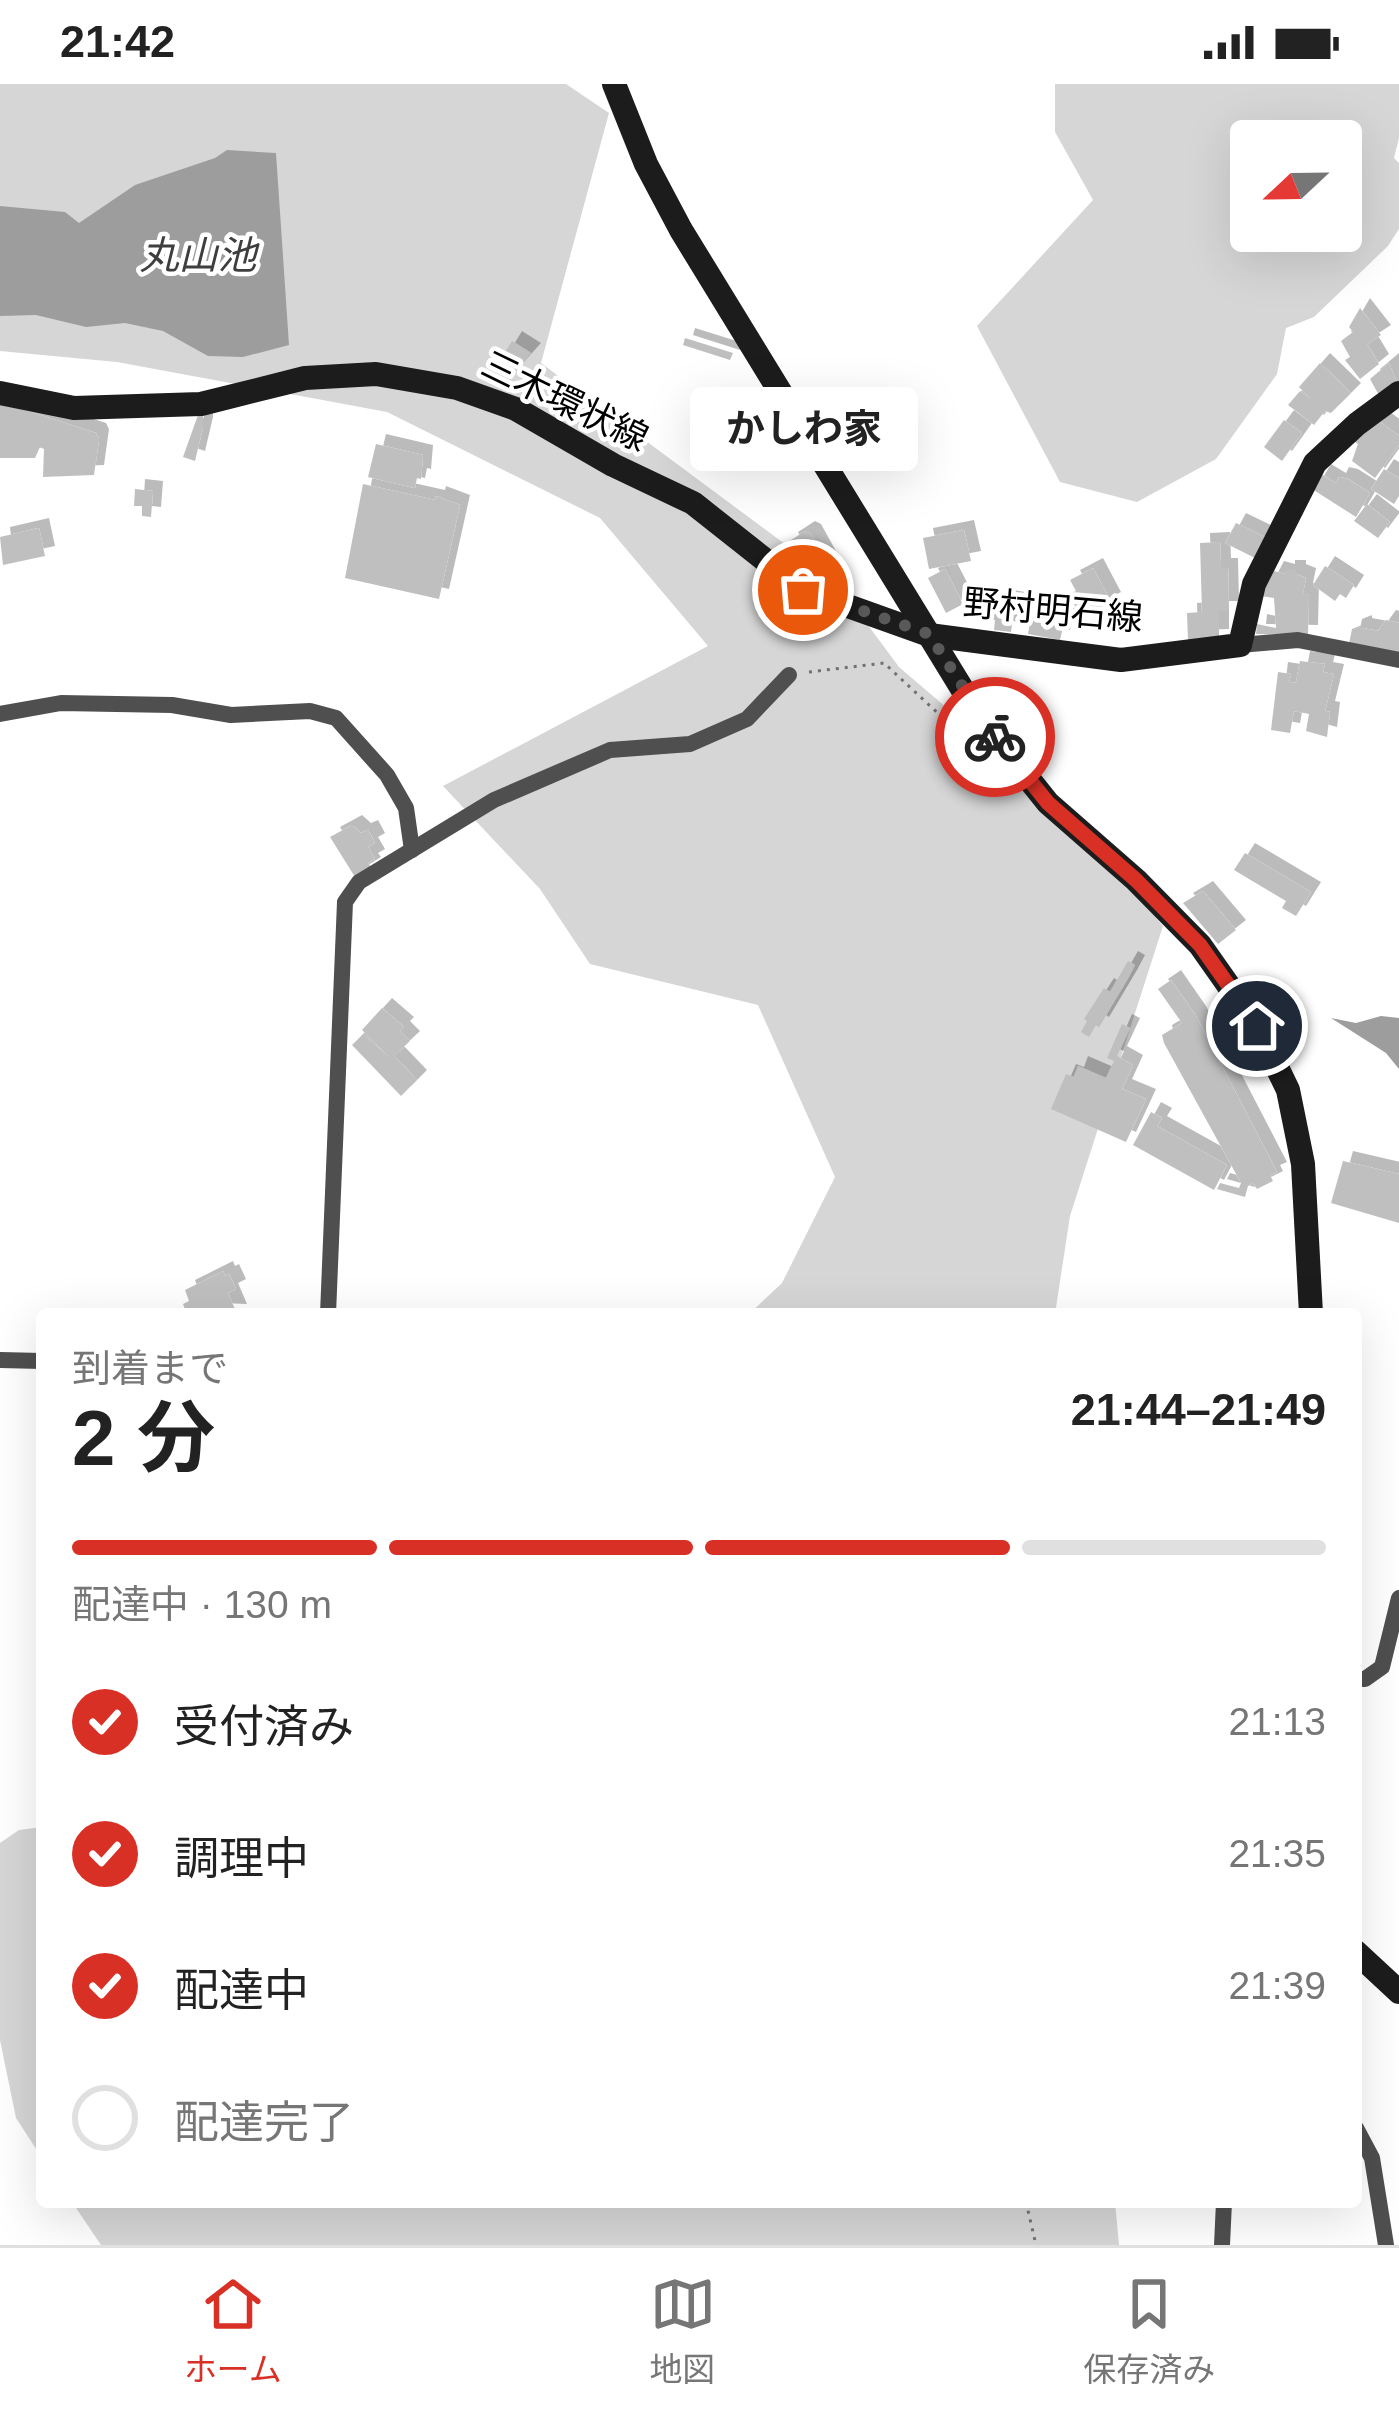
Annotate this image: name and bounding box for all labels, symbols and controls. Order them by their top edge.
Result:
text: 21:42 [60,16,175,67]
north arrow [1230,120,1362,252]
map controls [1230,120,1362,252]
water label: 丸山池 [139,234,260,277]
street label: 三木環状線 [475,343,655,459]
callout: かしわ家 [689,386,917,470]
text: かしわ家 [726,407,882,450]
pin [752,539,854,641]
icon: bag [770,557,836,623]
street label: 野村明石線 [962,582,1144,638]
courier [935,677,1055,797]
icon: bike [962,704,1028,770]
pin [1206,975,1308,1077]
icon: home [1224,993,1290,1059]
text: 到着まで [72,1347,228,1390]
text: 21:44–21:49 [1071,1384,1326,1435]
text: 2 分 [72,1394,215,1482]
text: 配達中 · 130 m [72,1583,332,1626]
icon: check [72,1689,138,1755]
text: 21:13 [1228,1700,1326,1743]
text: 受付済み [174,1701,354,1752]
icon: check [72,1821,138,1887]
text: 21:35 [1228,1832,1326,1875]
text: 調理中 [174,1833,309,1884]
icon: check [72,1953,138,2019]
text: 21:39 [1228,1964,1326,2007]
text: 配達中 [174,1965,309,2016]
text: 配達完了 [174,2097,354,2148]
tab: ホーム [184,2271,282,2391]
tab: 地図 [650,2271,716,2391]
tab: 保存済み [1083,2271,1215,2391]

